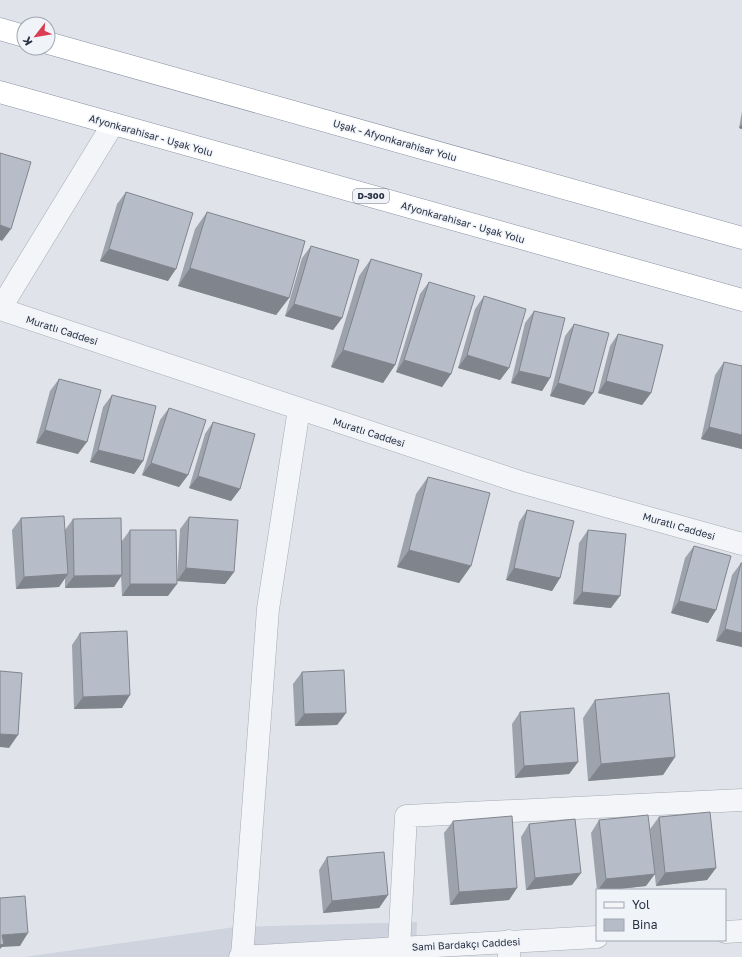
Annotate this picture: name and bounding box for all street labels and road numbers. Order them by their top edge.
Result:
street label: Afyonkarahisar - Uşak Yolu [88,112,214,158]
street label: Uşak - Afyonkarahisar Yolu [332,117,458,163]
road number: D-300 [353,189,389,203]
street label: Afyonkarahisar - Uşak Yolu [400,199,526,245]
street label: Muratlı Caddesi [25,313,99,347]
street label: Muratlı Caddesi [332,415,406,449]
street label: Muratlı Caddesi [641,510,717,542]
street label: Sami Bardakçı Caddesi [411,935,521,953]

